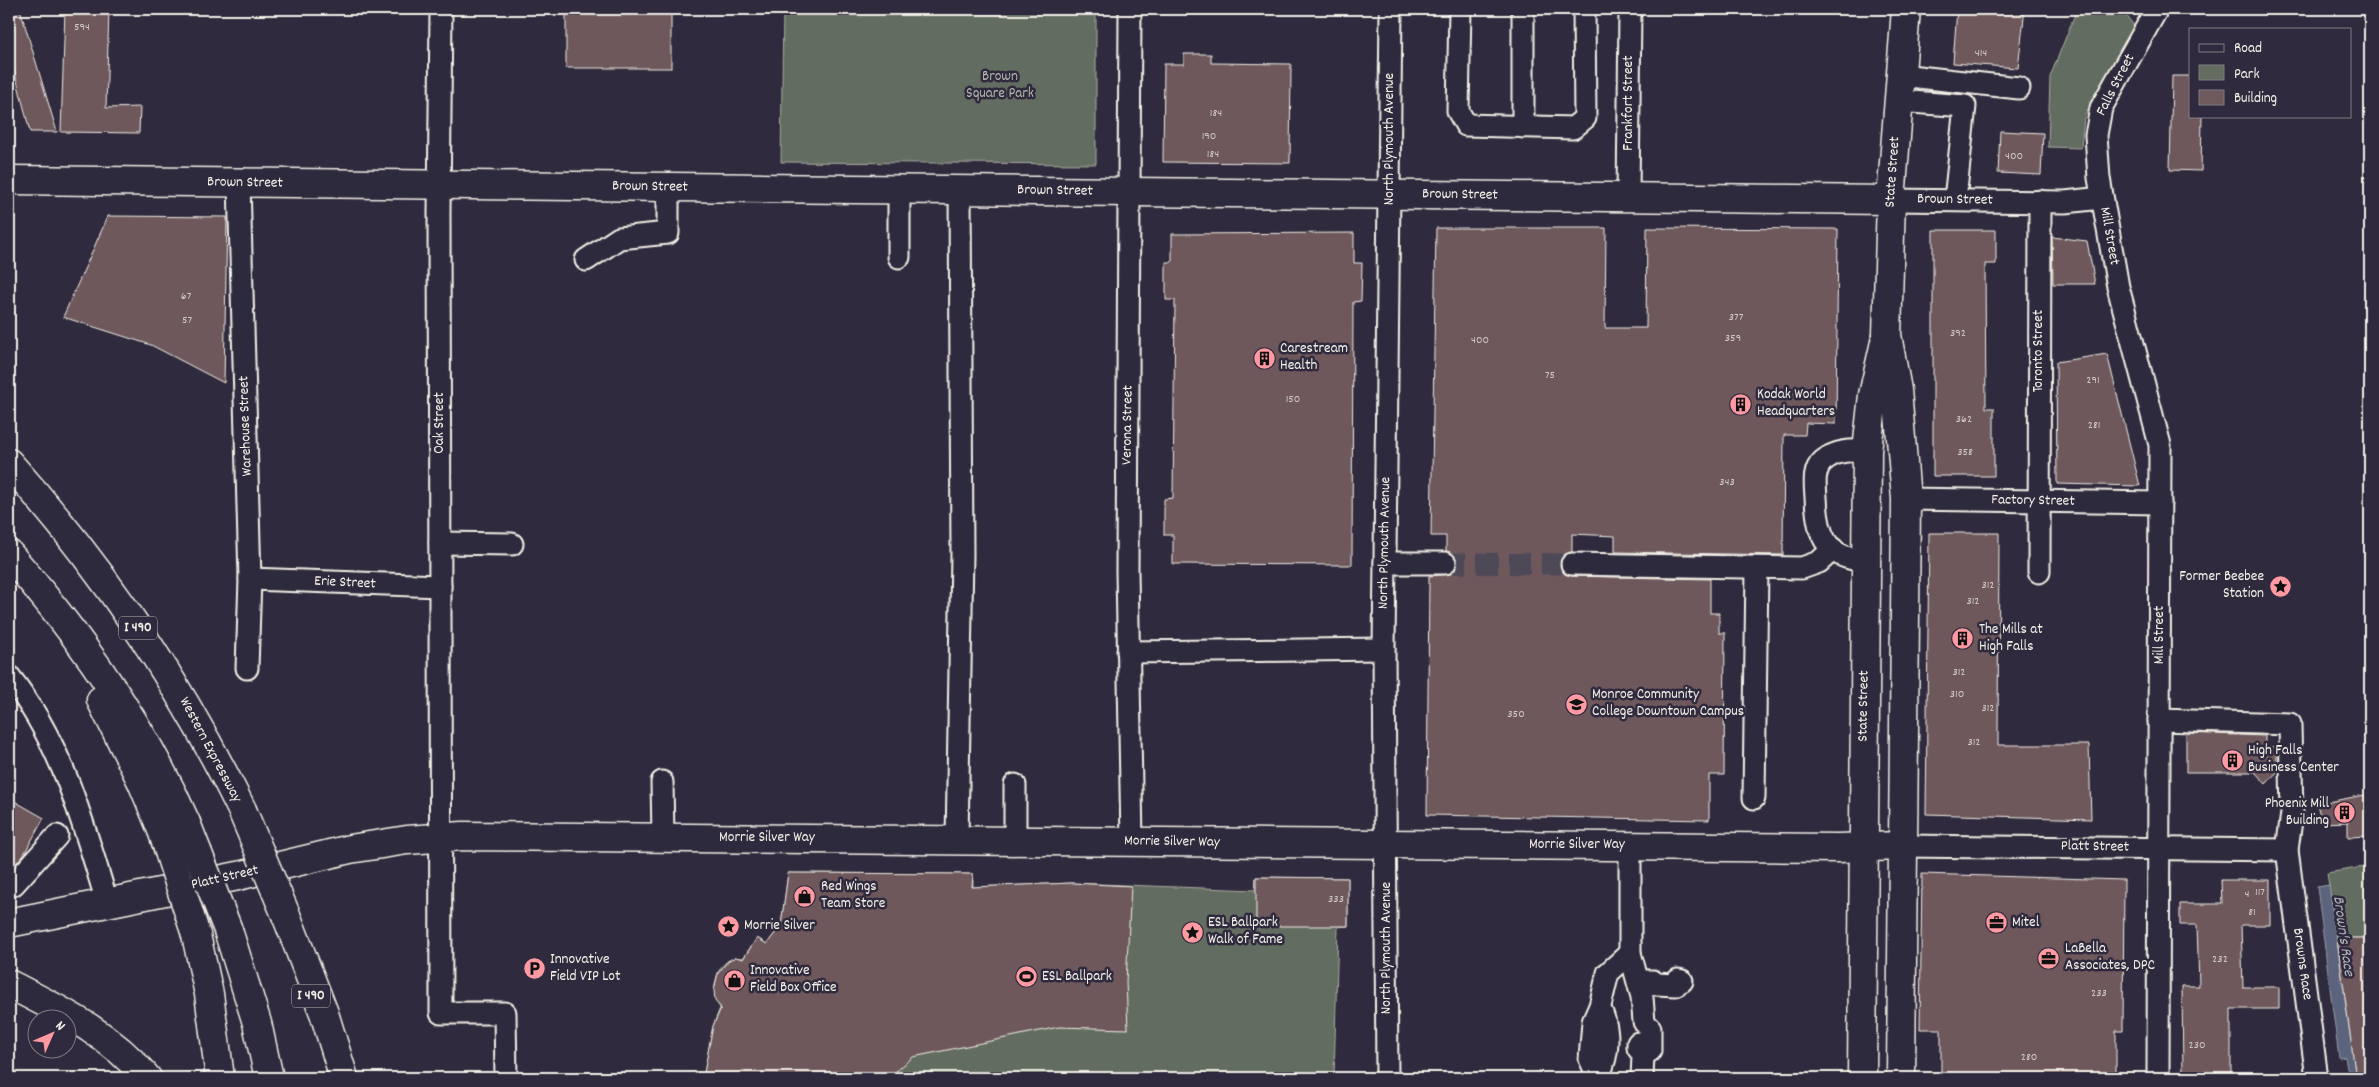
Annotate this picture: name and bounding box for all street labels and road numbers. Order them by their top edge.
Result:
street label: Falls Street [2091,50,2141,120]
street label: Frankfort Street [1618,55,1640,151]
street label: North Plymouth Avenue [1379,72,1401,205]
street label: State Street [1880,135,1906,208]
street label: Brown Street [207,171,284,195]
street label: Brown Street [612,175,689,199]
street label: Brown Street [1017,179,1094,203]
street label: Brown Street [1422,183,1499,207]
street label: Brown Street [1917,188,1994,212]
street label: Mill Street [2093,205,2125,267]
street label: Toronto Street [2028,309,2050,392]
street label: Warehouse Street [233,375,259,477]
street label: Verona Street [1116,384,1140,465]
street label: Oak Street [429,392,451,454]
street label: North Plymouth Avenue [1373,476,1397,609]
street label: Factory Street [1991,489,2075,513]
street label: Erie Street [314,570,377,596]
street label: Mill Street [2149,605,2171,664]
road number: I 490 [119,616,157,640]
street label: State Street [1852,670,1876,742]
street label: Western Expressway [173,693,247,807]
street label: Morrie Silver Way [719,827,816,849]
street label: Morrie Silver Way [1124,830,1221,854]
street label: Morrie Silver Way [1529,834,1626,856]
street label: Platt Street [2061,835,2130,859]
street label: Platt Street [189,859,261,896]
street label: North Plymouth Avenue [1376,881,1398,1014]
street label: Browns Race [2286,926,2318,1002]
road number: I 490 [292,984,330,1008]

